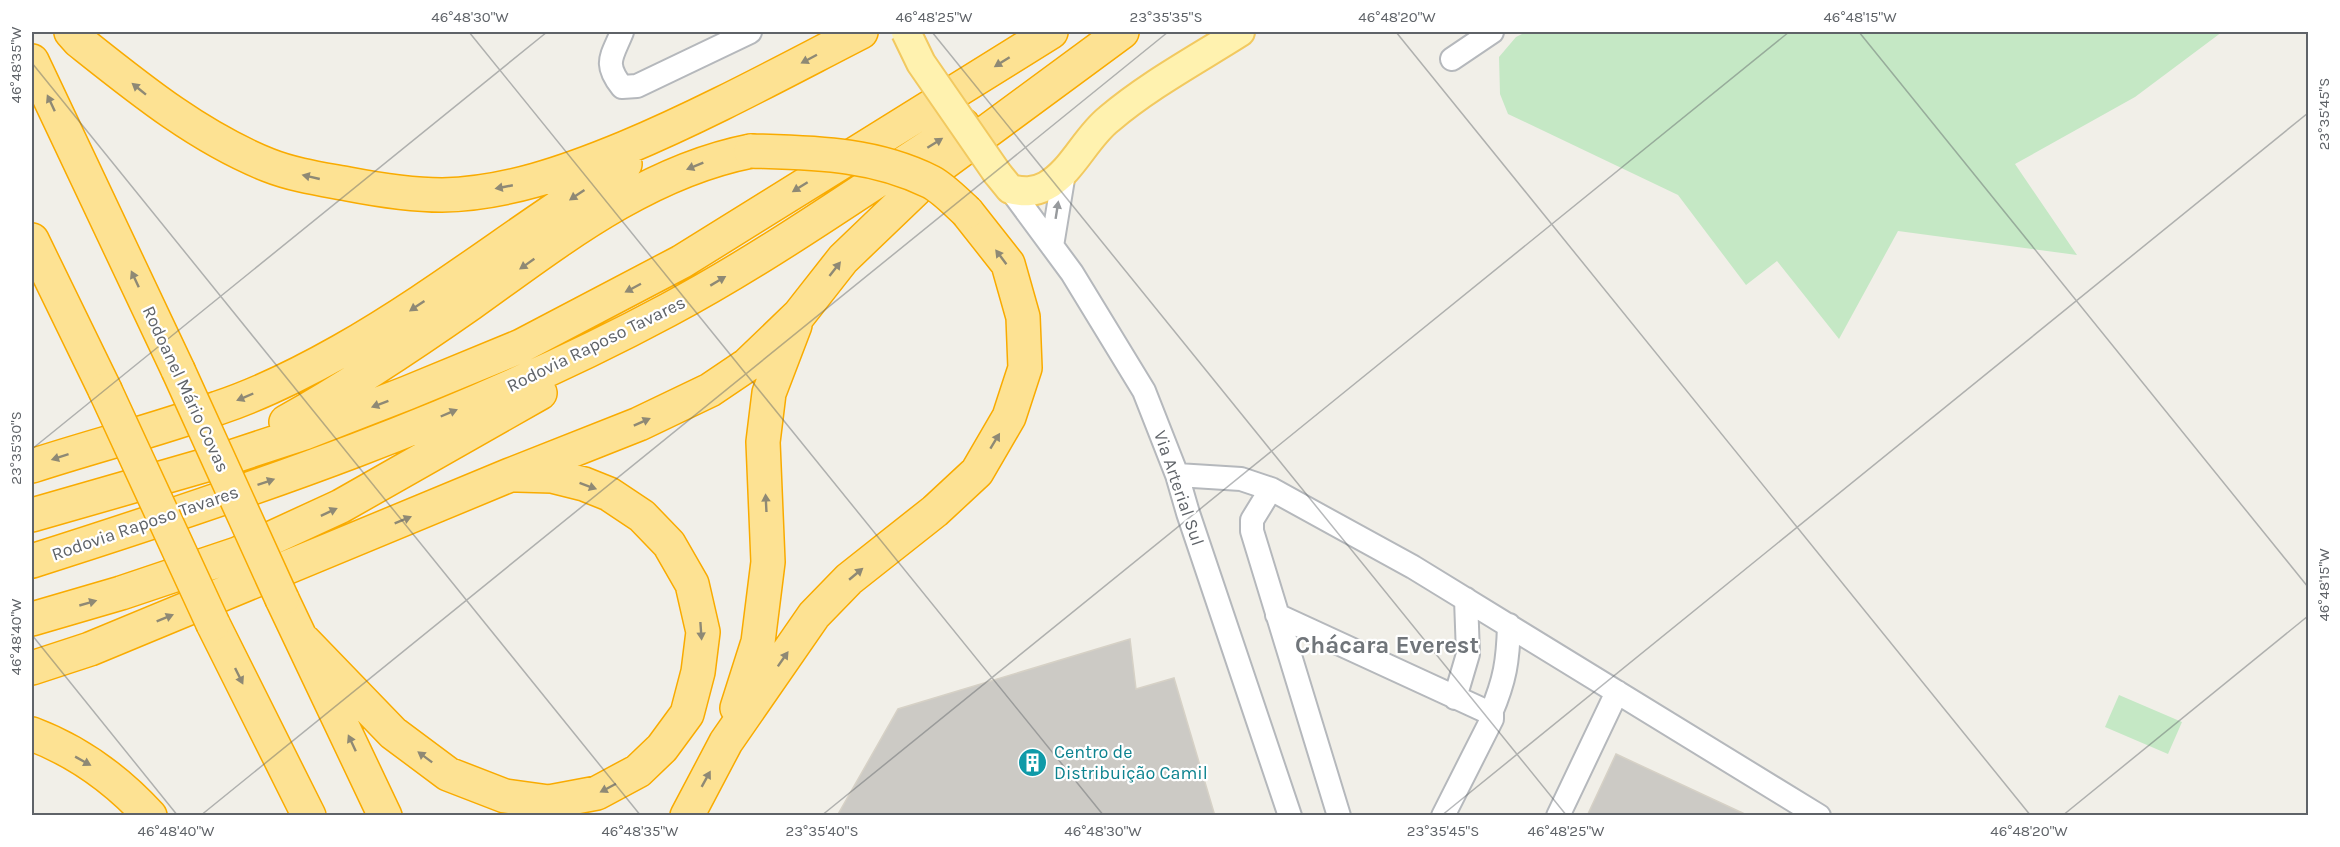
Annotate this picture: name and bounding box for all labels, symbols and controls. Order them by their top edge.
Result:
text: 46°48'30"W [431,8,509,26]
text: 46°48'25"W [896,8,973,26]
text: 23°35'35"S [1130,8,1202,26]
text: 46°48'20"W [1358,8,1436,26]
text: 46°48'15"W [1823,8,1897,26]
text: 46°48'35"W [7,26,25,104]
one-way arrow [800,53,818,63]
one-way arrow [993,57,1010,68]
text: 23°35'45"S [2315,78,2333,150]
one-way arrow [131,83,147,96]
one-way arrow [47,95,56,112]
one-way arrow [927,137,943,148]
one-way arrow [685,161,703,171]
one-way arrow [301,172,320,181]
one-way arrow [792,181,808,192]
one-way arrow [494,183,513,192]
one-way arrow [570,189,586,201]
one-way arrow [1052,200,1061,219]
one-way arrow [996,249,1008,264]
one-way arrow [519,258,535,270]
one-way arrow [829,262,841,277]
one-way arrow [130,271,139,288]
one-way arrow [710,276,726,287]
one-way arrow [624,283,641,293]
street label: Rodovia Raposo Tavares [503,291,689,397]
one-way arrow [409,300,425,311]
street label: Rodoanel Mário Covas [138,302,234,476]
one-way arrow [236,393,254,402]
one-way arrow [371,400,389,409]
one-way arrow [440,408,458,418]
text: 23°35'30"S [7,411,25,485]
one-way arrow [634,417,652,427]
street label: Via Arterial Sul [1149,427,1209,549]
one-way arrow [990,433,1001,449]
one-way arrow [51,453,69,462]
one-way arrow [257,476,275,486]
street label: Rodovia Raposo Tavares [49,481,241,565]
one-way arrow [579,482,597,492]
one-way arrow [761,494,770,513]
one-way arrow [320,507,338,517]
one-way arrow [395,515,413,525]
text: 46°48'15"W [2315,548,2333,622]
one-way arrow [848,568,863,581]
text: 46°48'40"W [7,598,25,675]
one-way arrow [79,598,97,607]
one-way arrow [156,613,174,623]
one-way arrow [696,622,706,641]
district label: Chácara Everest [1295,631,1479,659]
one-way arrow [777,652,789,668]
one-way arrow [234,667,244,685]
one-way arrow [347,735,356,752]
place label: Centro de Distribuição Camil [1054,741,1208,784]
building icon: Centro de Distribuição Camil [1017,746,1049,778]
one-way arrow [418,751,434,763]
one-way arrow [75,756,92,766]
one-way arrow [701,770,711,787]
one-way arrow [599,783,616,793]
text: 46°48'40"W [138,822,215,840]
text: 46°48'35"W [601,822,679,840]
text: 23°35'40"S [786,822,858,840]
text: 46°48'30"W [1064,822,1142,840]
text: 23°35'45"S [1407,822,1479,840]
text: 46°48'25"W [1528,822,1605,840]
text: 46°48'20"W [1990,822,2068,840]

